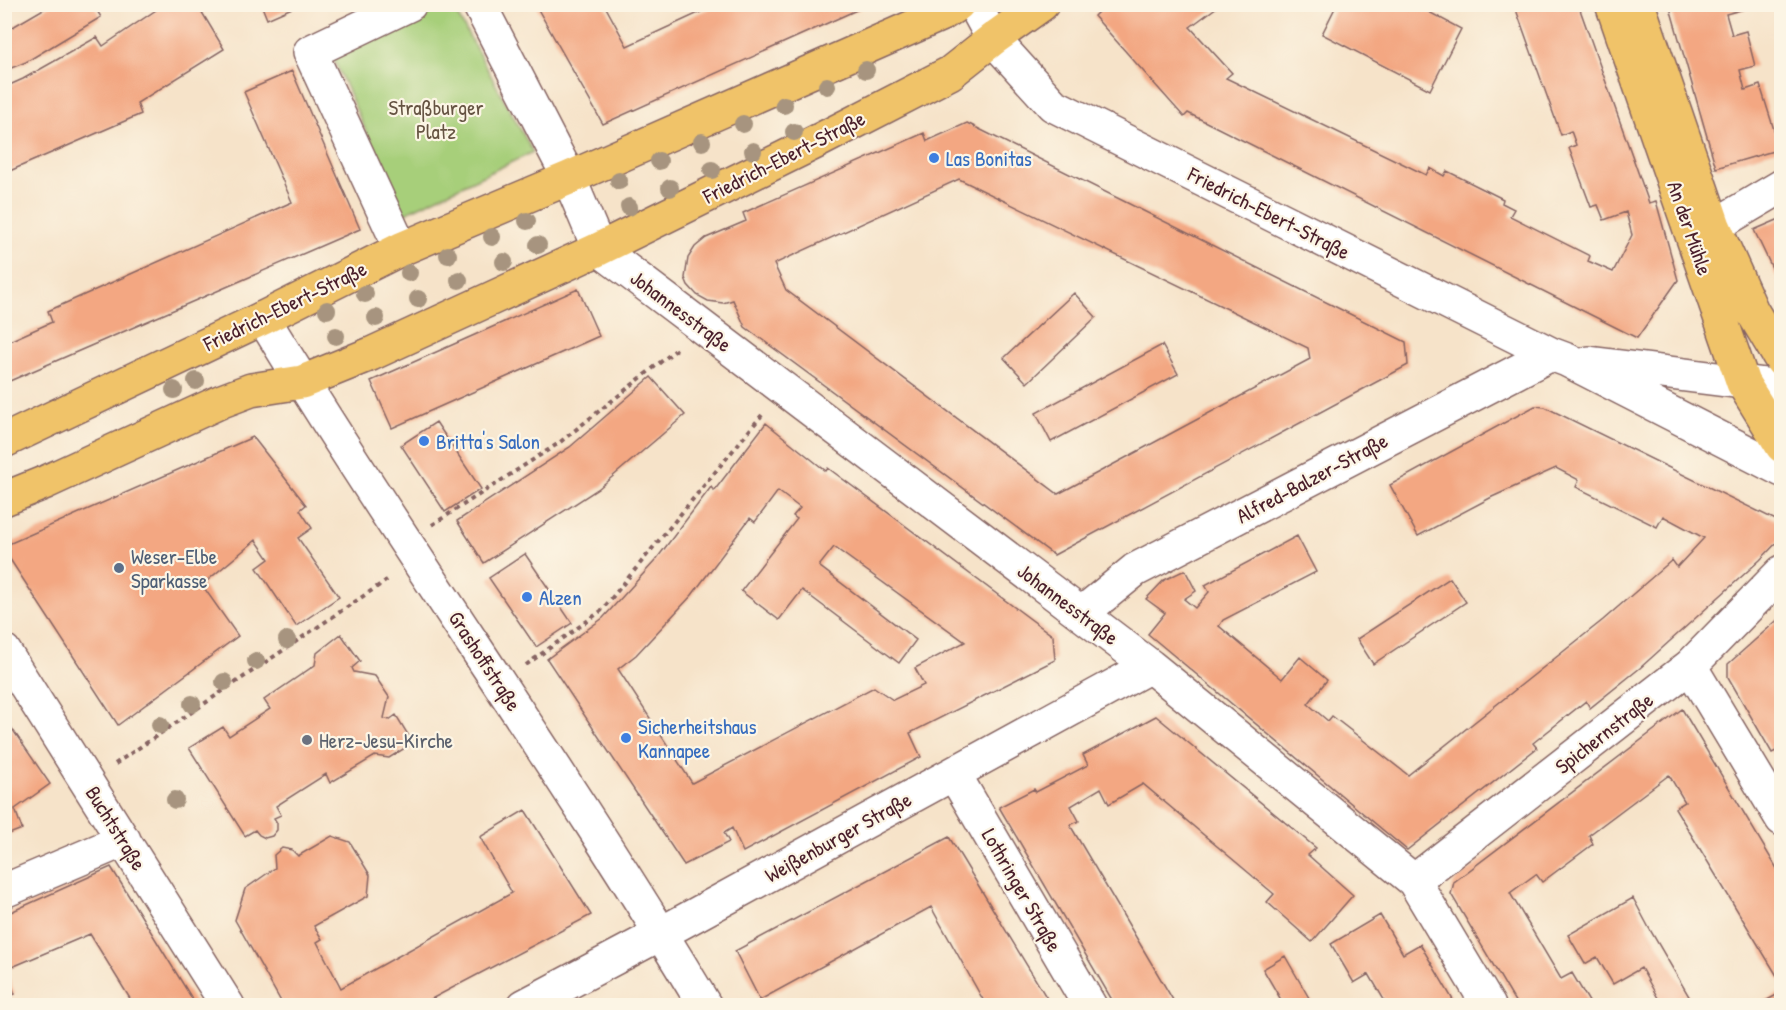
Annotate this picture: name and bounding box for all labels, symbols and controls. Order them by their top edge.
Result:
park label: Straßburger Platz [388,93,484,146]
street label: Friedrich-Ebert-Straße [697,104,870,211]
place label: Las Bonitas [946,144,1032,173]
marker: Las Bonitas [927,151,941,165]
street label: Friedrich-Ebert-Straße [1182,159,1355,266]
street label: An der Mühle [1660,177,1720,279]
street label: Friedrich-Ebert-Straße [198,254,371,359]
street label: Johannesstraße [624,263,738,359]
street label: Alfred-Balzer-Straße [1231,426,1393,530]
place label: Britta's Salon [436,427,540,456]
marker: Britta's Salon [417,434,431,448]
place label: Weser-Elbe Sparkasse [131,542,217,595]
street label: Johannesstraße [1011,556,1125,652]
marker: Weser-Elbe Sparkasse [112,561,126,575]
place label: Alzen [539,583,582,612]
marker: Alzen [520,590,534,604]
street label: Grashoffstraße [442,605,528,717]
street label: Spichernstraße [1549,685,1659,781]
place label: Sicherheitshaus Kannapee [638,712,756,765]
place label: Herz-Jesu-Kirche [319,726,453,755]
marker: Sicherheitshaus Kannapee [619,731,633,745]
marker: Herz-Jesu-Kirche [300,733,314,747]
street label: Buchtstraße [79,780,153,876]
street label: Weißenburger Straße [760,785,916,889]
street label: Lothringer Straße [975,823,1069,957]

